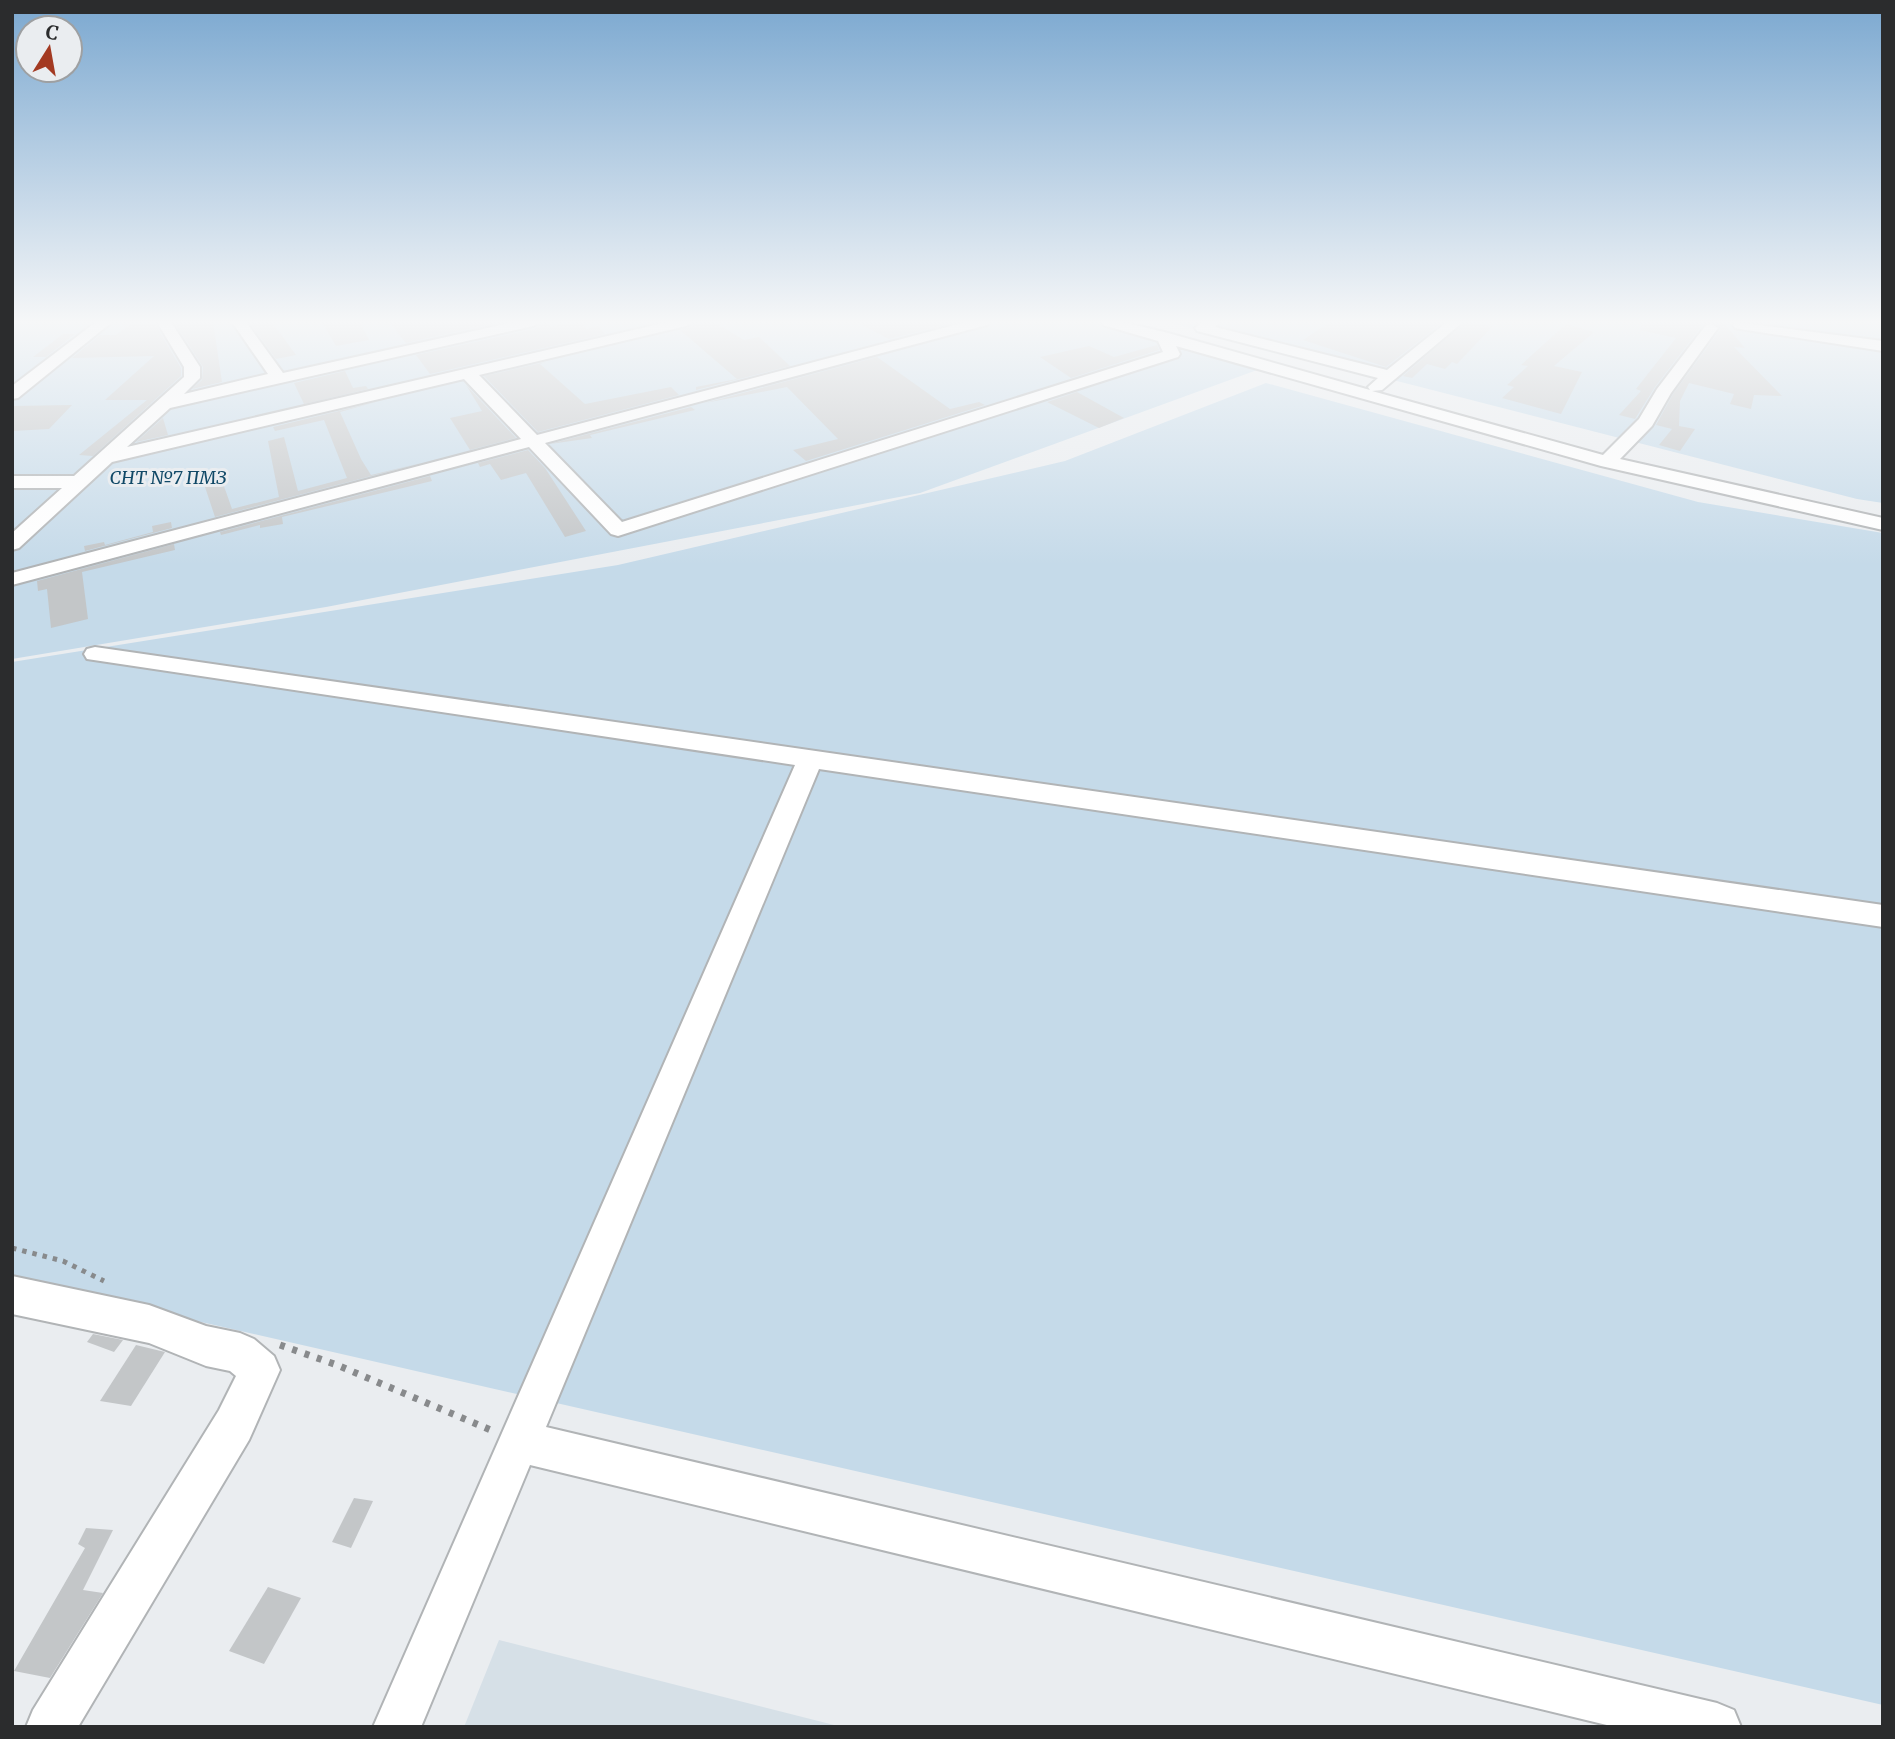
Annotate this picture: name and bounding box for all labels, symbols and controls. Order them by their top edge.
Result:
north arrow [14,14,84,84]
text: С [44,19,61,45]
park label: СНТ №7 ПМЗ [110,466,227,489]

